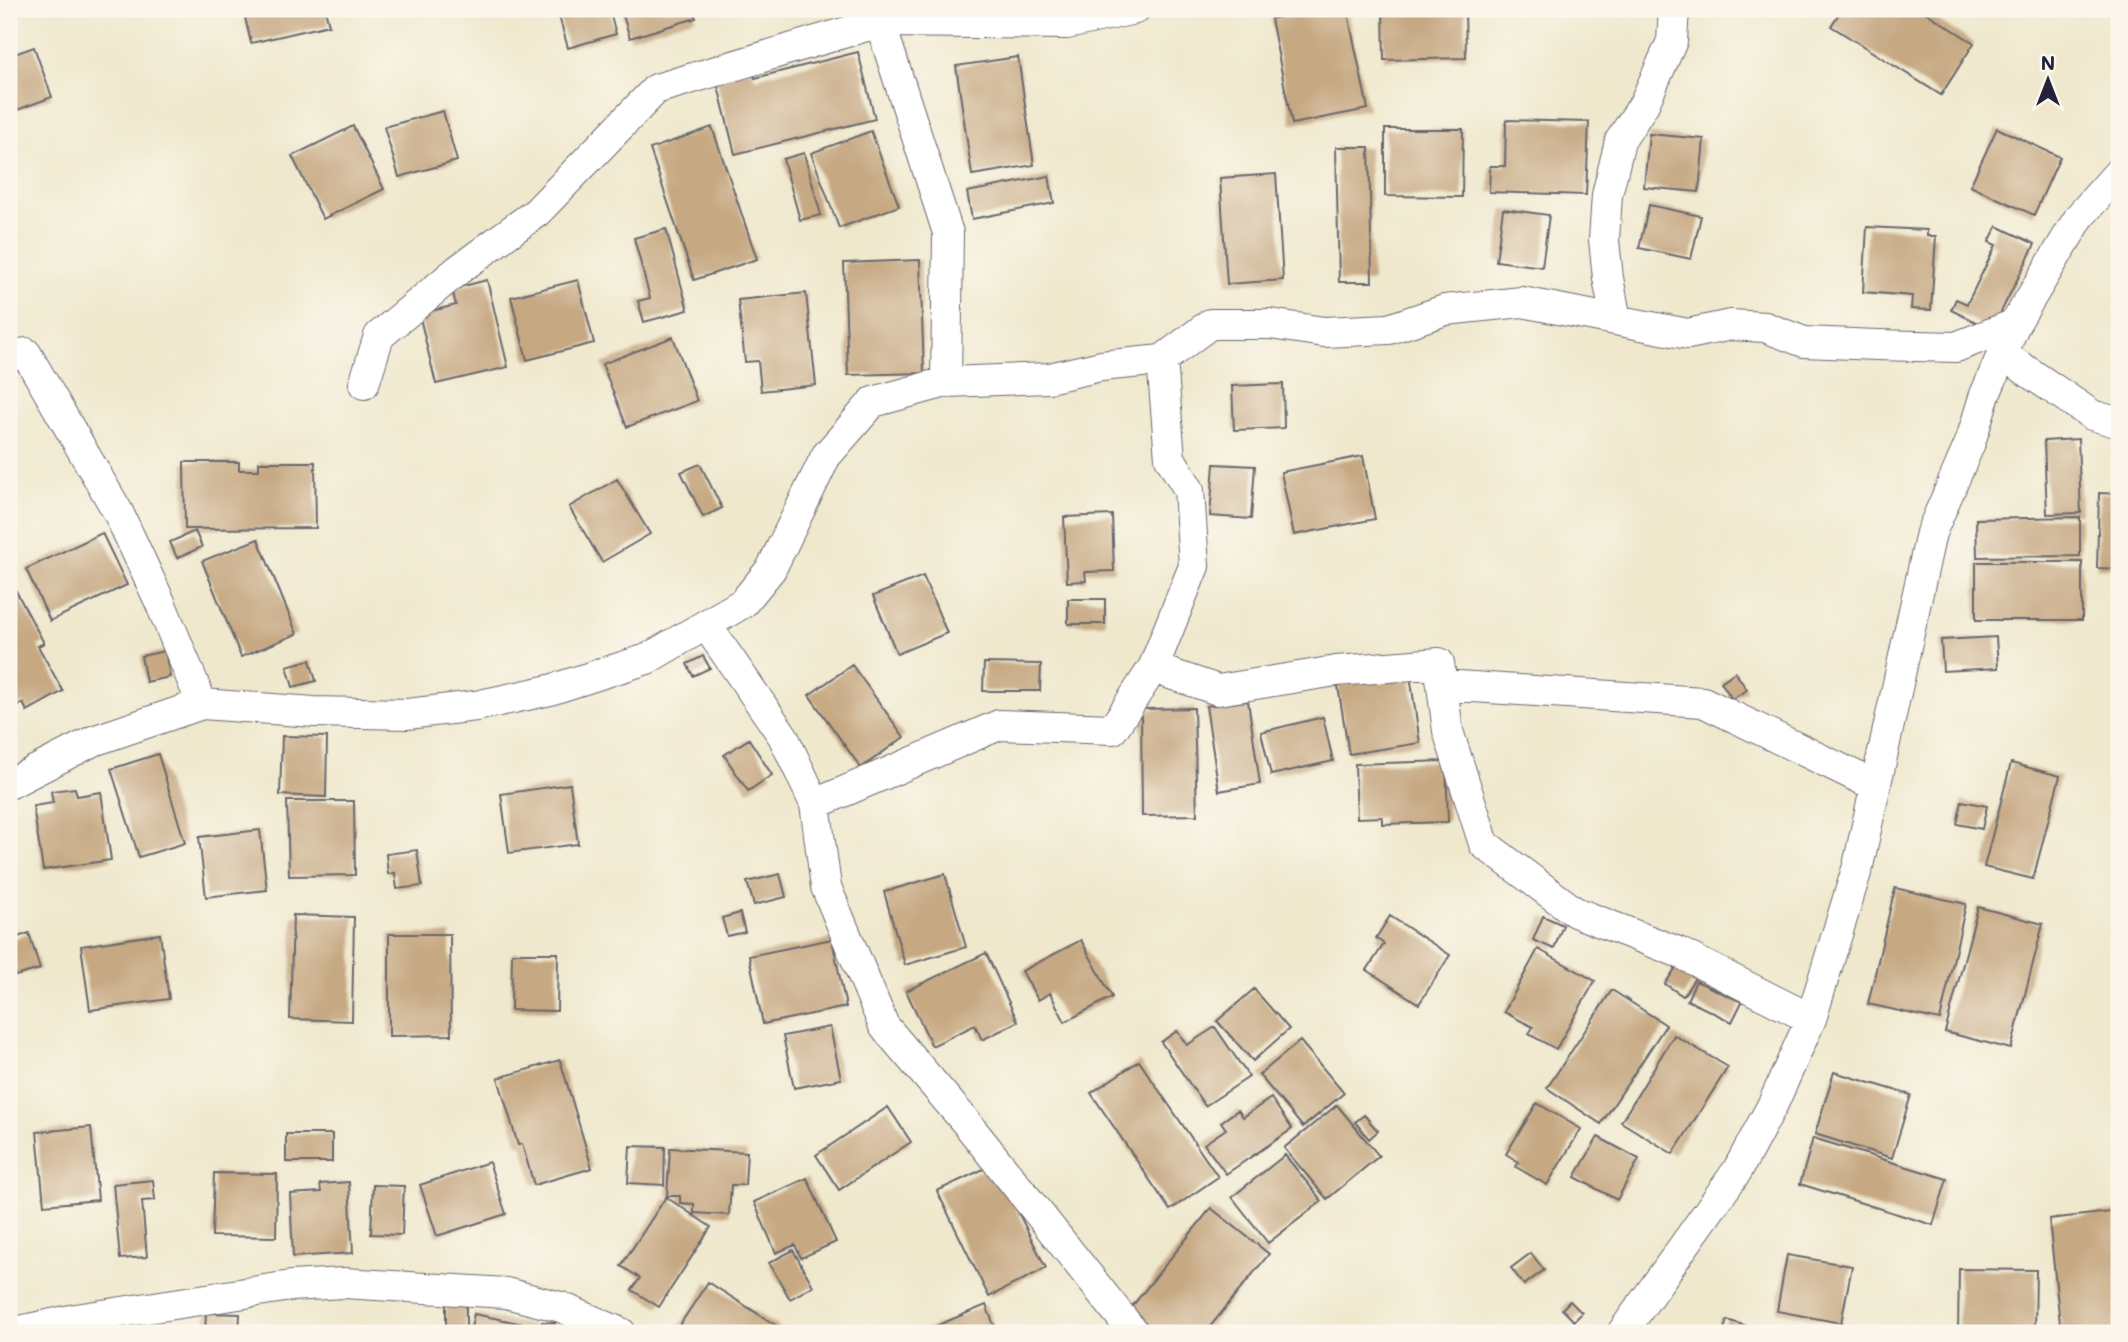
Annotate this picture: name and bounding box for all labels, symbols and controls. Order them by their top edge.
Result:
north arrow [2012,46,2082,116]
text: N [2041,50,2055,75]

